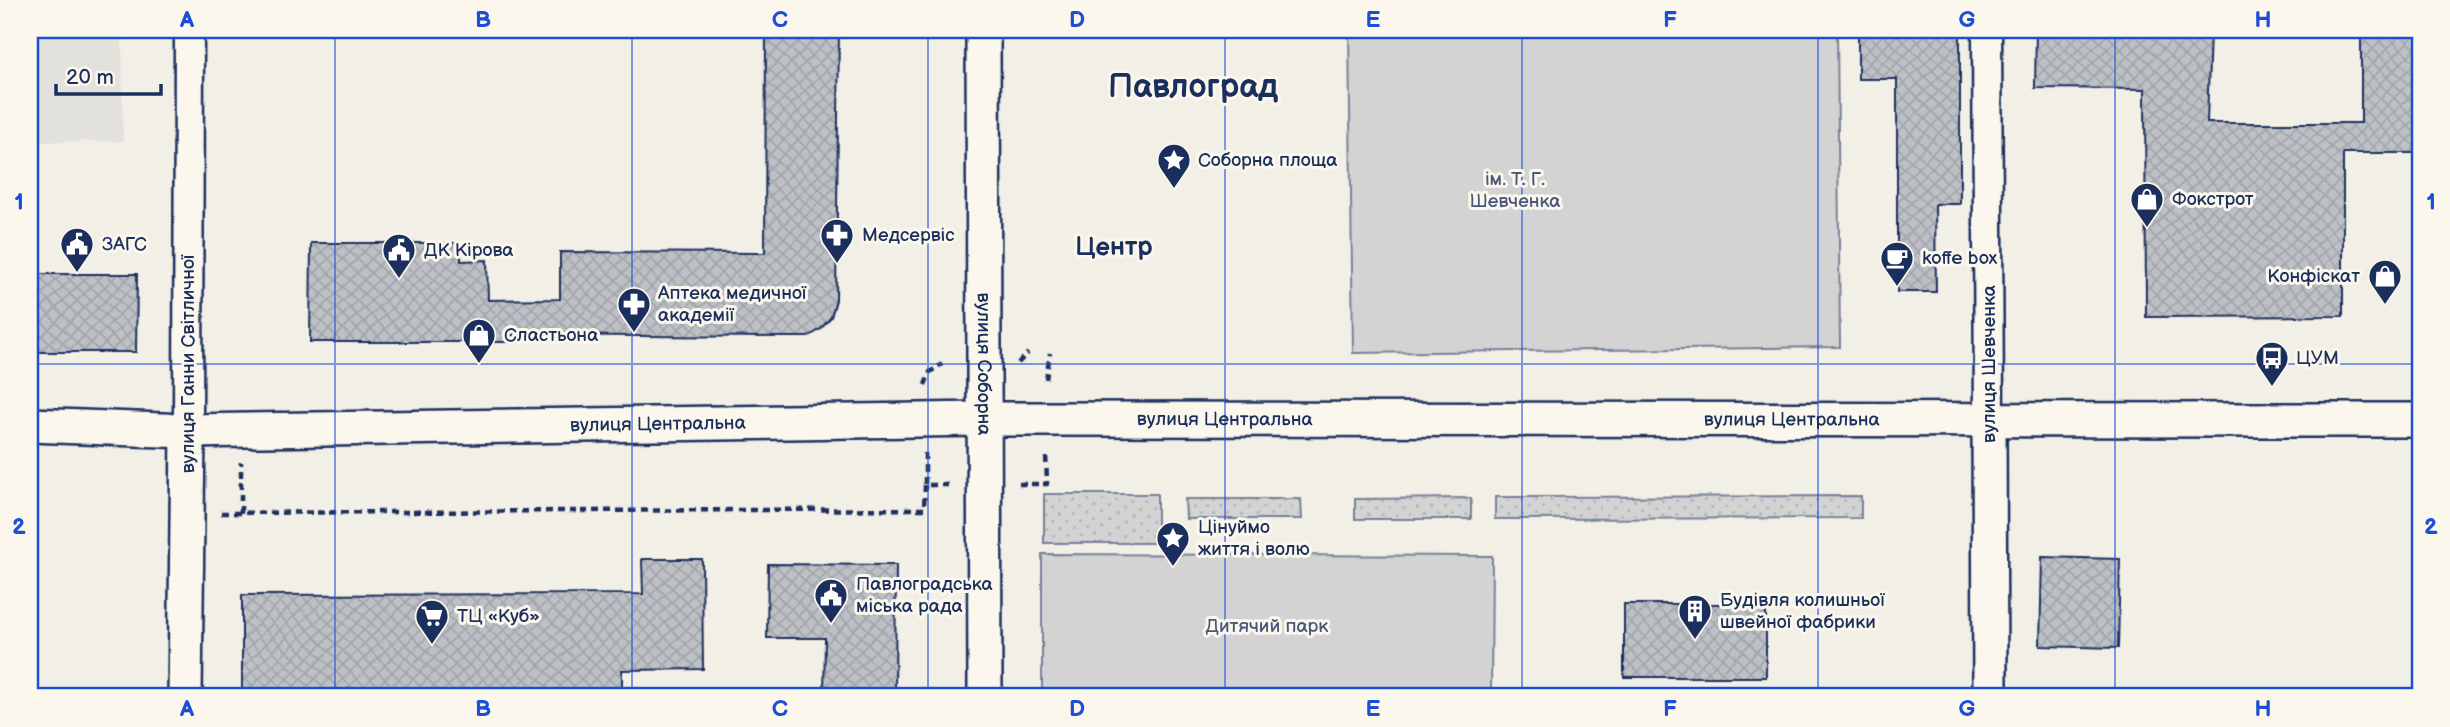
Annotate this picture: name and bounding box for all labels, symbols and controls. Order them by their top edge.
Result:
text: A [179,6,195,34]
text: B [475,6,491,34]
text: C [772,6,788,34]
text: D [1069,6,1085,34]
text: E [1366,6,1381,34]
text: F [1663,6,1677,34]
text: G [1959,6,1976,34]
text: H [2254,6,2272,34]
scale bar [56,52,161,96]
text: 20 m [66,65,114,90]
district label: Павлоград [1108,67,1278,107]
place icon: Соборна площа [1155,141,1193,190]
place label: Соборна площа [1198,149,1337,172]
park label: ім. Т. Г. Шевченка [1469,168,1561,213]
shop icon: Фокстрот [2128,180,2166,229]
text: 1 [14,188,24,216]
place label: Фокстрот [2172,188,2254,211]
text: 1 [2426,188,2436,216]
pharmacy icon: Медсервіс [818,216,856,265]
place label: Медсервіс [862,224,955,247]
public building icon: ЗАГС [58,225,96,274]
public building icon: ДК Кірова [380,231,418,280]
district label: Центр [1075,232,1153,263]
place label: ЗАГС [102,233,147,256]
place label: ДК Кірова [424,239,514,262]
cafe icon: koffe box [1878,239,1916,288]
place label: koffe box [1922,247,1998,270]
street label: вулиця Ганни Світличної [177,254,200,473]
shop icon: Конфіскат [2366,257,2404,306]
place label: Конфіскат [2267,265,2360,288]
place label: Аптека медичної академії [657,282,807,327]
pharmacy icon: Аптека медичної академії [615,285,653,334]
street label: вулиця Шевченка [1978,285,2001,443]
street label: вулиця Соборна [972,293,996,435]
shop icon: Сластьона [460,316,498,365]
place label: Сластьона [504,324,598,347]
bus stop icon: ЦУМ [2253,339,2291,388]
place label: ЦУМ [2296,347,2339,370]
street label: вулиця Центральна [1137,408,1313,431]
street label: вулиця Центральна [1704,408,1880,431]
street label: вулиця Центральна [570,411,746,437]
text: 2 [12,513,26,541]
text: 2 [2424,513,2438,541]
place label: Цінуймо життя і волю [1198,516,1310,561]
place icon: Цінуймо життя і волю [1154,519,1192,568]
place label: Павлоградська міська рада [856,573,993,618]
public building icon: Павлоградська міська рада [812,576,850,625]
place label: Будівля колишньої швейної фабрики [1720,589,1885,634]
building icon: Будівля колишньої швейної фабрики [1676,592,1714,641]
supermarket icon: ТЦ «Куб» [413,597,451,646]
place label: ТЦ «Куб» [457,605,540,628]
park label: Дитячий парк [1206,615,1328,638]
text: A [179,695,195,723]
text: B [475,695,491,723]
text: C [772,695,788,723]
text: D [1069,695,1085,723]
text: E [1366,695,1381,723]
text: F [1663,695,1677,723]
text: G [1959,695,1976,723]
text: H [2254,695,2272,723]

